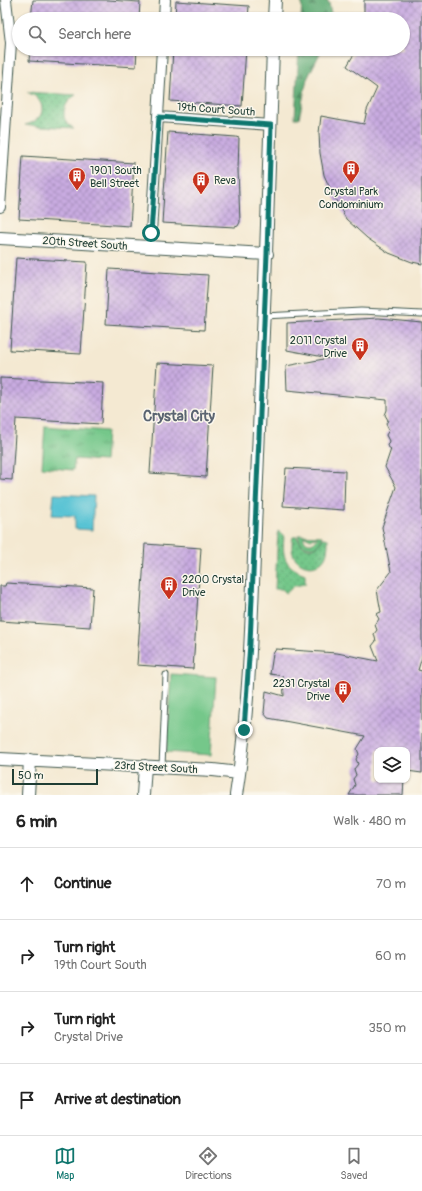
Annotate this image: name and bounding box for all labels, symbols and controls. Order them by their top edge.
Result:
search box [12,12,410,56]
icon: search [26,23,48,45]
text: Search here [58,25,131,44]
street label: 19th Court South [176,100,256,119]
building icon: Crystal Park Condominium [341,159,361,184]
place label: 1901 South Bell Street [90,164,142,190]
building icon: 1901 South Bell Street [67,166,87,191]
building icon: Reva [191,170,211,195]
place label: Reva [214,174,236,187]
place label: Crystal Park Condominium [319,185,383,211]
route start [142,224,160,242]
street label: 20th Street South [42,234,128,253]
place label: 2011 Crystal Drive [290,334,348,360]
building icon: 2011 Crystal Drive [350,336,370,361]
district label: Crystal City [143,407,216,426]
place label: 2200 Crystal Drive [182,573,244,599]
building icon: 2200 Crystal Drive [159,575,179,600]
place label: 2231 Crystal Drive [273,677,331,703]
building icon: 2231 Crystal Drive [333,679,353,704]
route end [235,721,253,739]
map controls [374,747,410,783]
button: layers [374,747,410,783]
street label: 23rd Street South [114,759,198,776]
scale bar [12,767,98,786]
text: 50 m [18,769,44,782]
text: 6 min [16,811,57,832]
text: Walk · 480 m [333,813,406,829]
icon: ahead [16,873,38,895]
text: Continue [54,874,112,893]
text: 70 m [376,876,406,892]
text: Turn right [54,938,115,957]
icon: right [16,945,38,967]
text: 60 m [375,948,406,964]
text: 19th Court South [54,957,147,973]
text: Turn right [54,1010,115,1029]
icon: right [16,1017,38,1039]
text: 350 m [368,1020,406,1036]
text: Crystal Drive [54,1029,123,1045]
icon: arrive [16,1089,38,1111]
text: Arrive at destination [54,1090,181,1109]
tab: Map [54,1145,76,1182]
tab: Directions [185,1145,232,1182]
tab: Saved [340,1145,368,1182]

